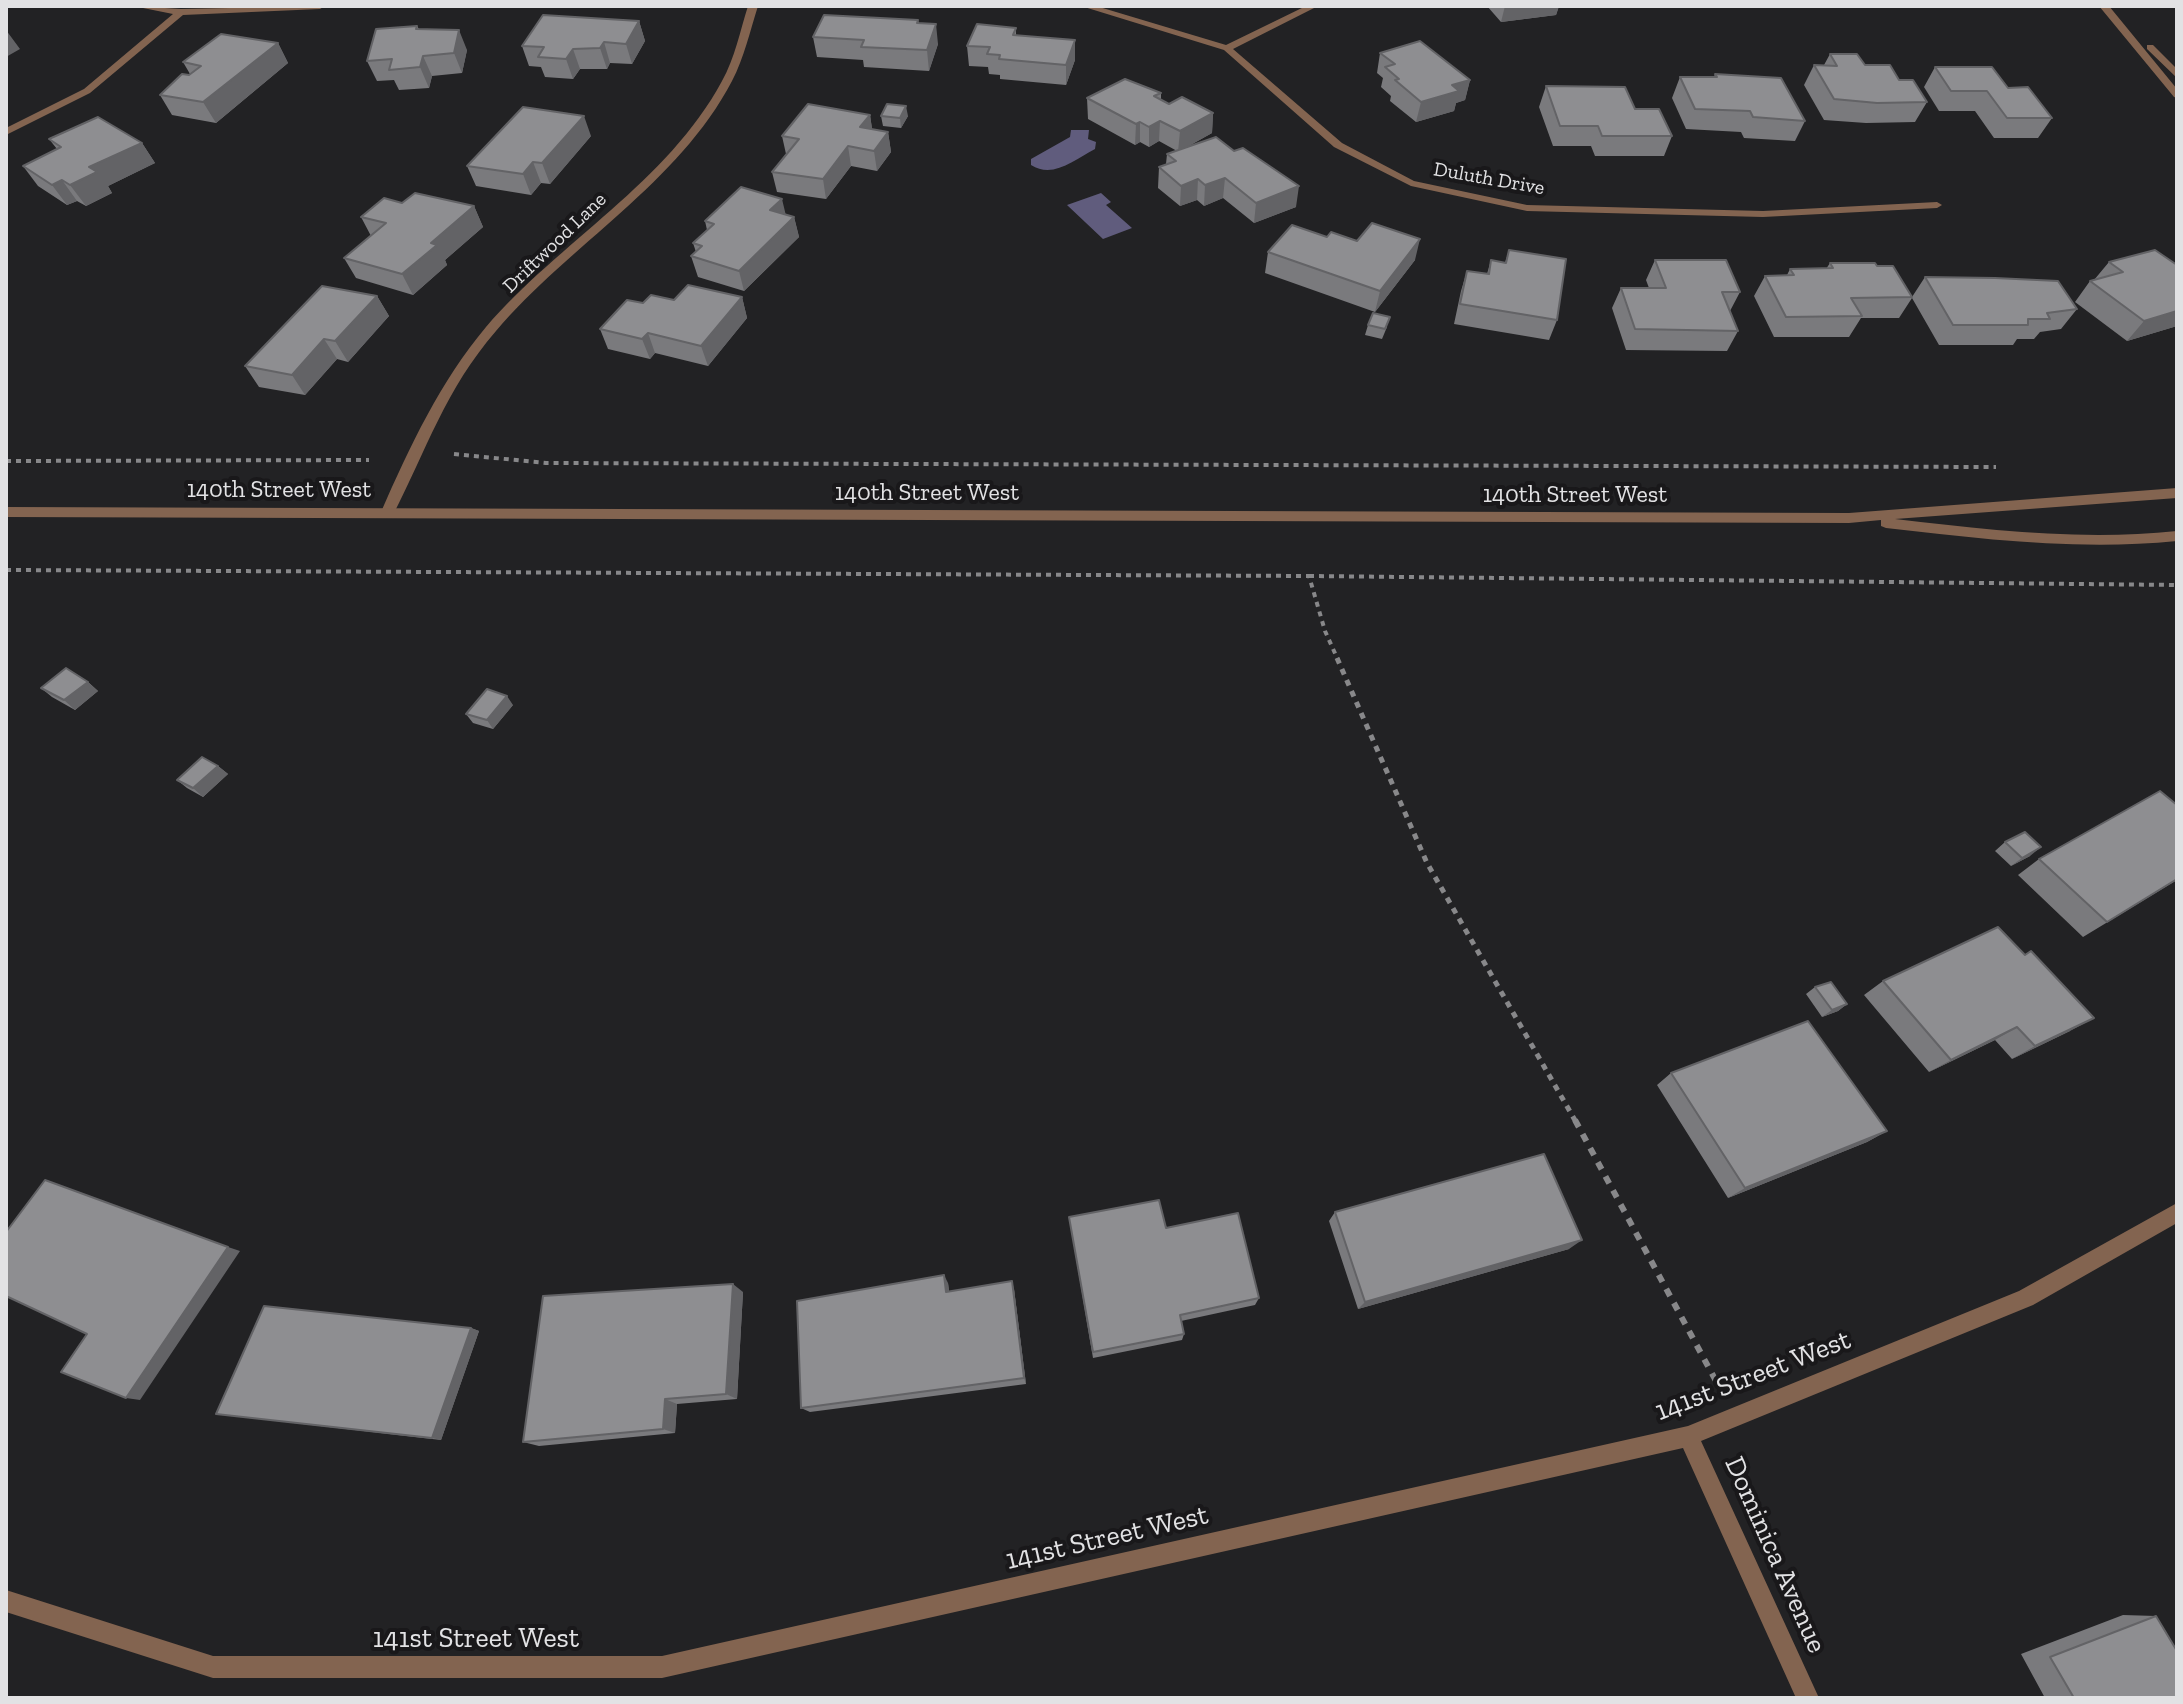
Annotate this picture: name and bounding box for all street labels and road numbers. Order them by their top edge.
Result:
street label: Duluth Drive [1432,157,1546,201]
street label: Driftwood Lane [498,188,612,298]
street label: 140th Street West [187,476,371,504]
street label: 140th Street West [835,479,1019,507]
street label: 140th Street West [1483,481,1667,509]
street label: 141st Street West [1651,1323,1855,1429]
street label: Dominica Avenue [1717,1452,1833,1658]
street label: 141st Street West [1003,1498,1211,1578]
street label: 141st Street West [373,1622,579,1656]

